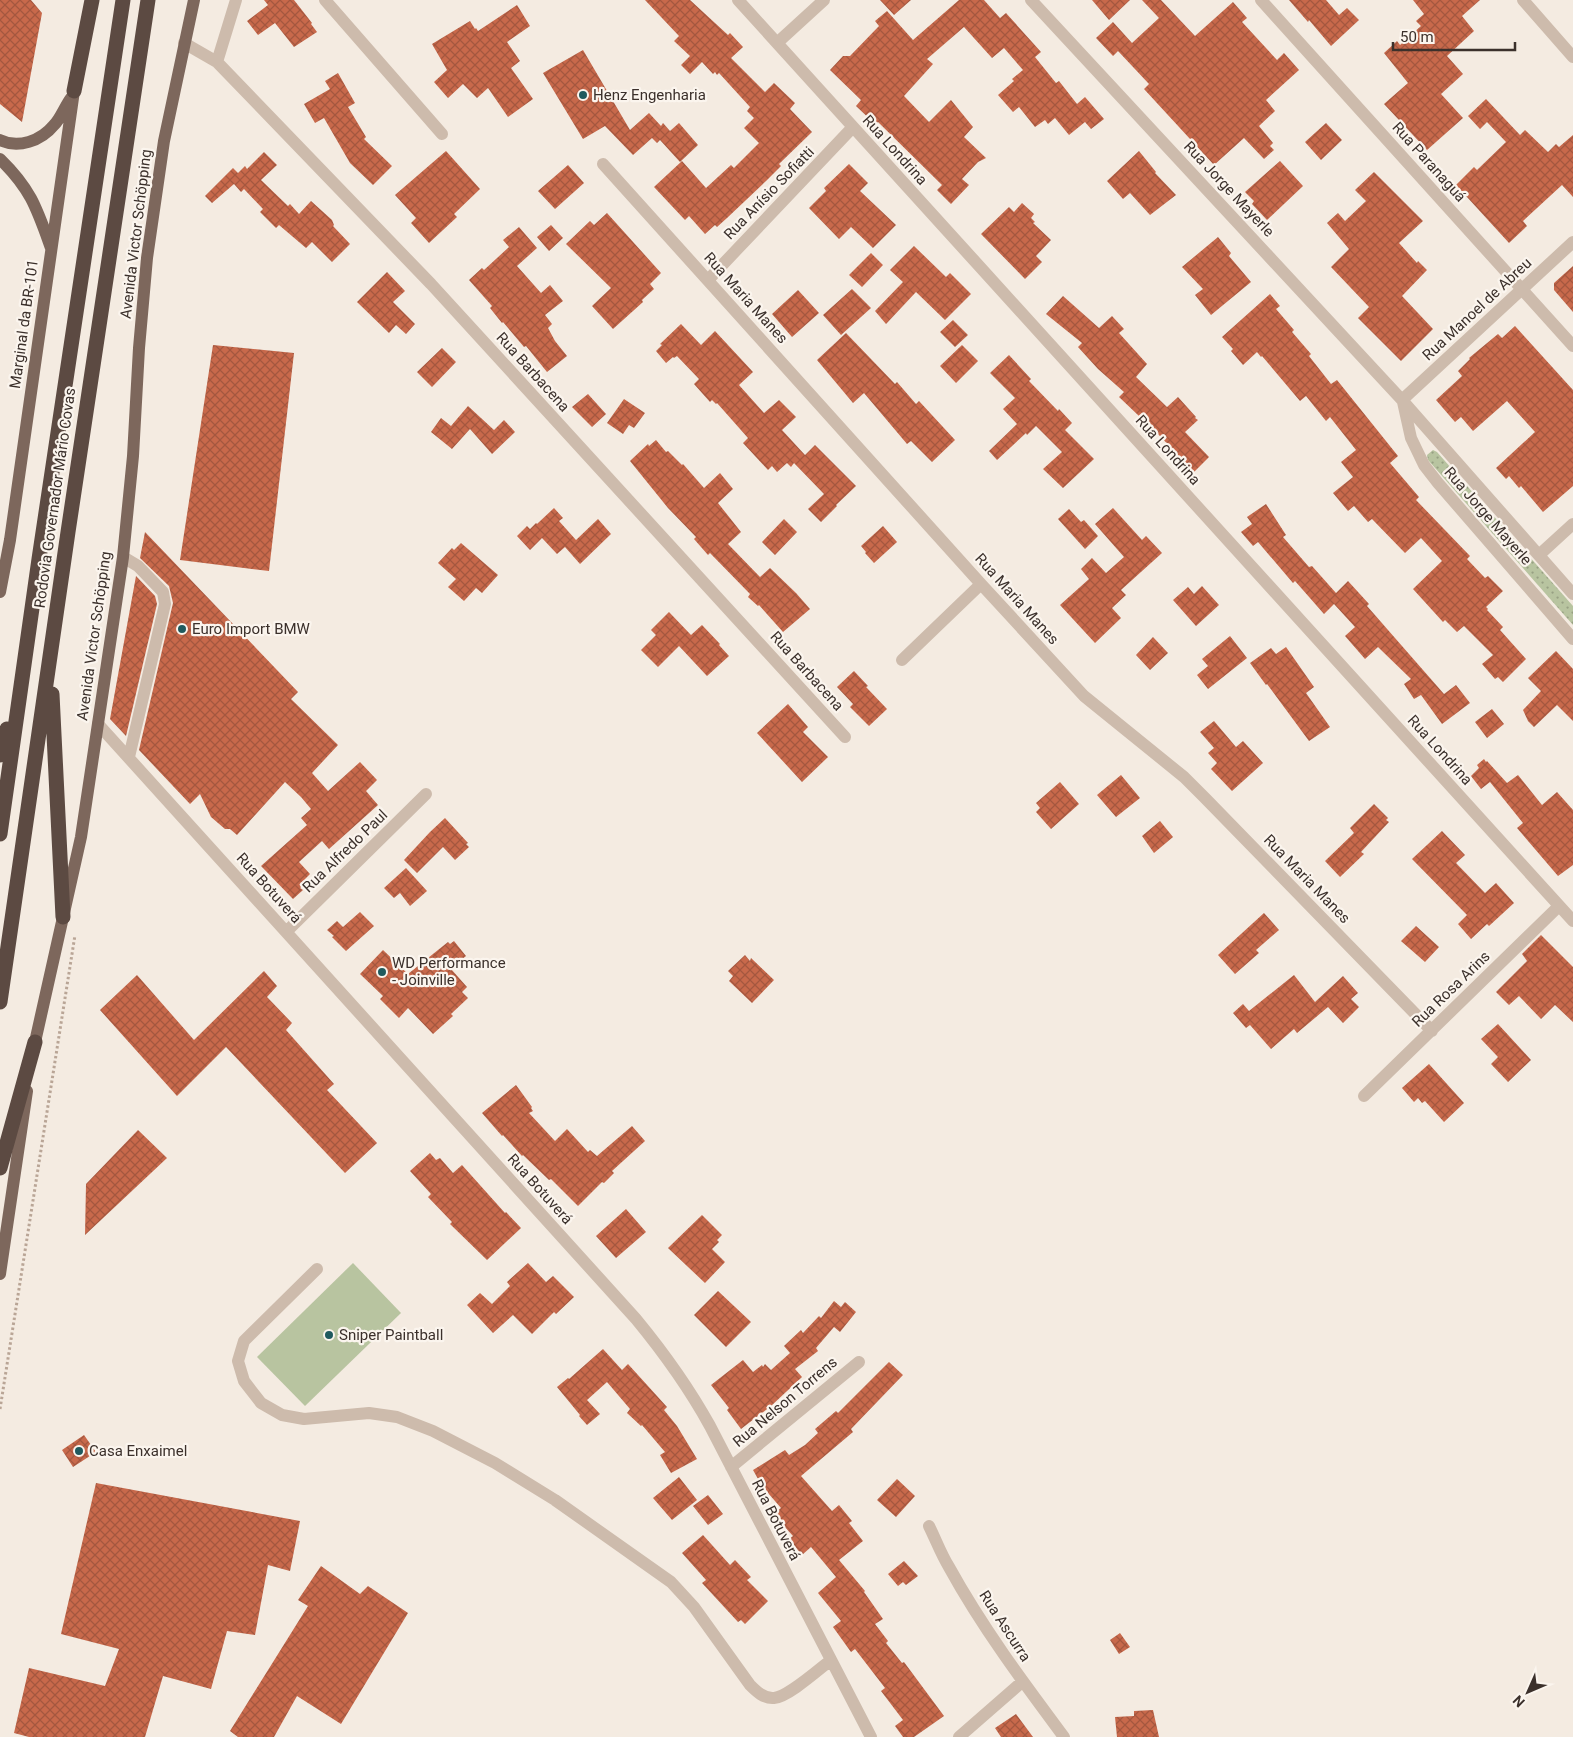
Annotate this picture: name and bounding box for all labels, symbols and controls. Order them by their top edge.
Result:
scale bar [1393,20,1516,52]
text: 50 m [1400,28,1434,46]
place label: Henz Engenharia [593,86,706,104]
marker: Henz Engenharia [577,89,589,101]
street label: Rua Londrina [859,111,931,189]
street label: Rua Paranaguá [1388,118,1470,206]
street label: Rua Jorge Mayerle [1180,137,1278,241]
street label: Rua Anísio Sofiatti [720,143,818,243]
street label: Avenida Victor Schöpping [117,148,155,320]
street label: Rua Maria Manes [700,249,792,347]
street label: Rua Manoel de Abreu [1419,254,1535,364]
street label: Marginal da BR-101 [6,258,42,390]
street label: Rua Barbacena [493,329,573,415]
street label: Rodovia Governador Mário Covas [31,387,79,609]
street label: Rua Londrina [1132,411,1204,489]
street label: Rua Jorge Mayerle [1441,463,1536,569]
street label: Avenida Victor Schöpping [73,550,115,722]
street label: Rua Maria Manes [971,550,1063,648]
place label: Euro Import BMW [192,620,310,638]
marker: Euro Import BMW [176,623,188,635]
street label: Rua Barbacena [767,628,847,714]
street label: Rua Londrina [1404,711,1476,789]
street label: Rua Alfredo Paul [299,806,391,896]
street label: Rua Maria Manes [1260,831,1354,927]
street label: Rua Botuverá [233,849,305,927]
street label: Rua Rosa Arins [1408,947,1494,1031]
place label: WD Performance - Joinville [392,954,506,989]
marker: WD Performance - Joinville [376,966,388,978]
street label: Rua Botuverá [504,1150,576,1228]
place label: Sniper Paintball [339,1326,443,1344]
marker: Sniper Paintball [323,1329,335,1341]
street label: Rua Nelson Torrens [729,1353,841,1451]
place label: Casa Enxaimel [89,1442,187,1460]
marker: Casa Enxaimel [73,1445,85,1457]
street label: Rua Botuverá [748,1476,804,1564]
street label: Rua Ascurra [975,1587,1035,1665]
north arrow [1503,1667,1553,1717]
text: N [1510,1692,1528,1710]

